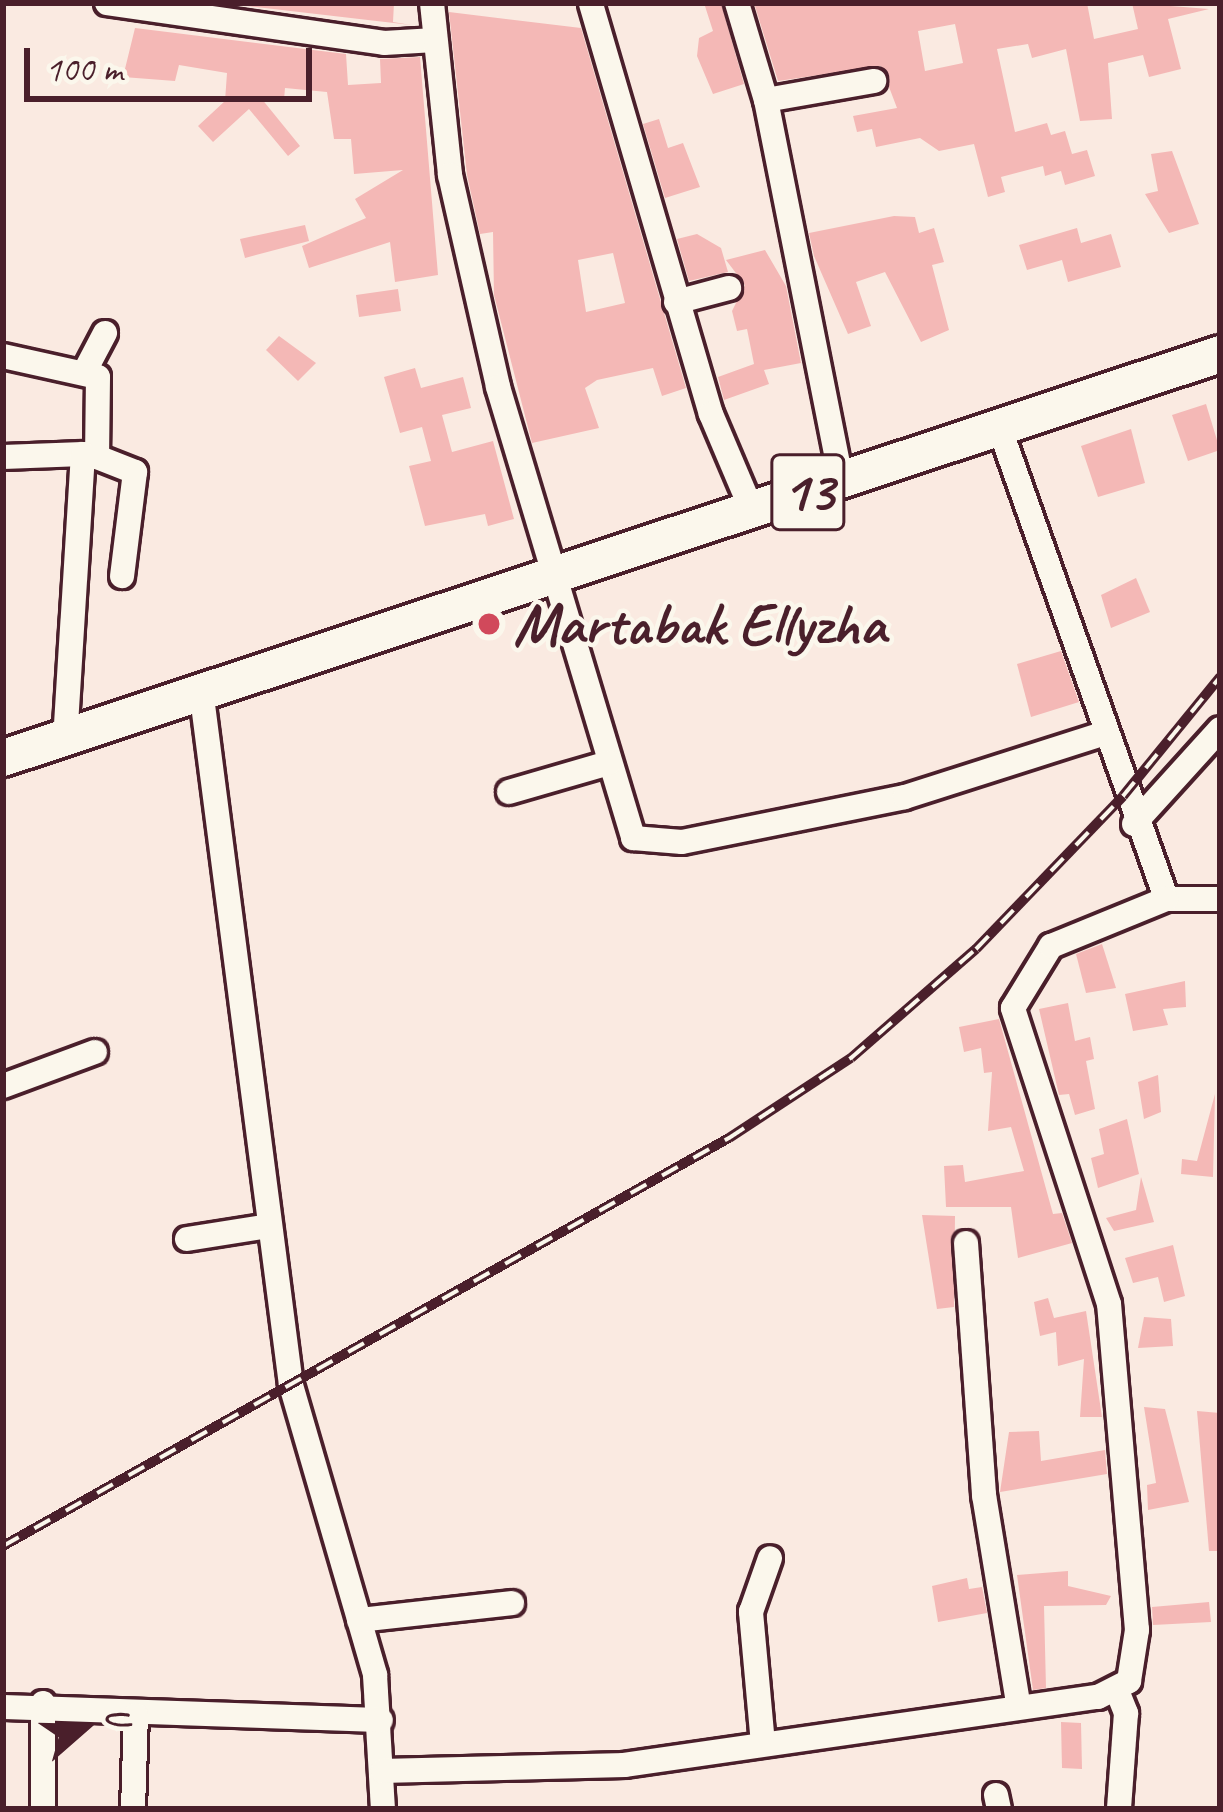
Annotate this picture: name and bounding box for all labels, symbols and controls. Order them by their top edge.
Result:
scale bar [30,24,318,98]
text: 100 m [45,46,122,92]
road number: 13 [769,441,847,543]
place label: Martabak Ellyzha [513,588,886,660]
marker: Martabak Ellyzha [476,611,502,637]
north arrow [24,1668,144,1788]
text: U [95,1701,140,1730]

